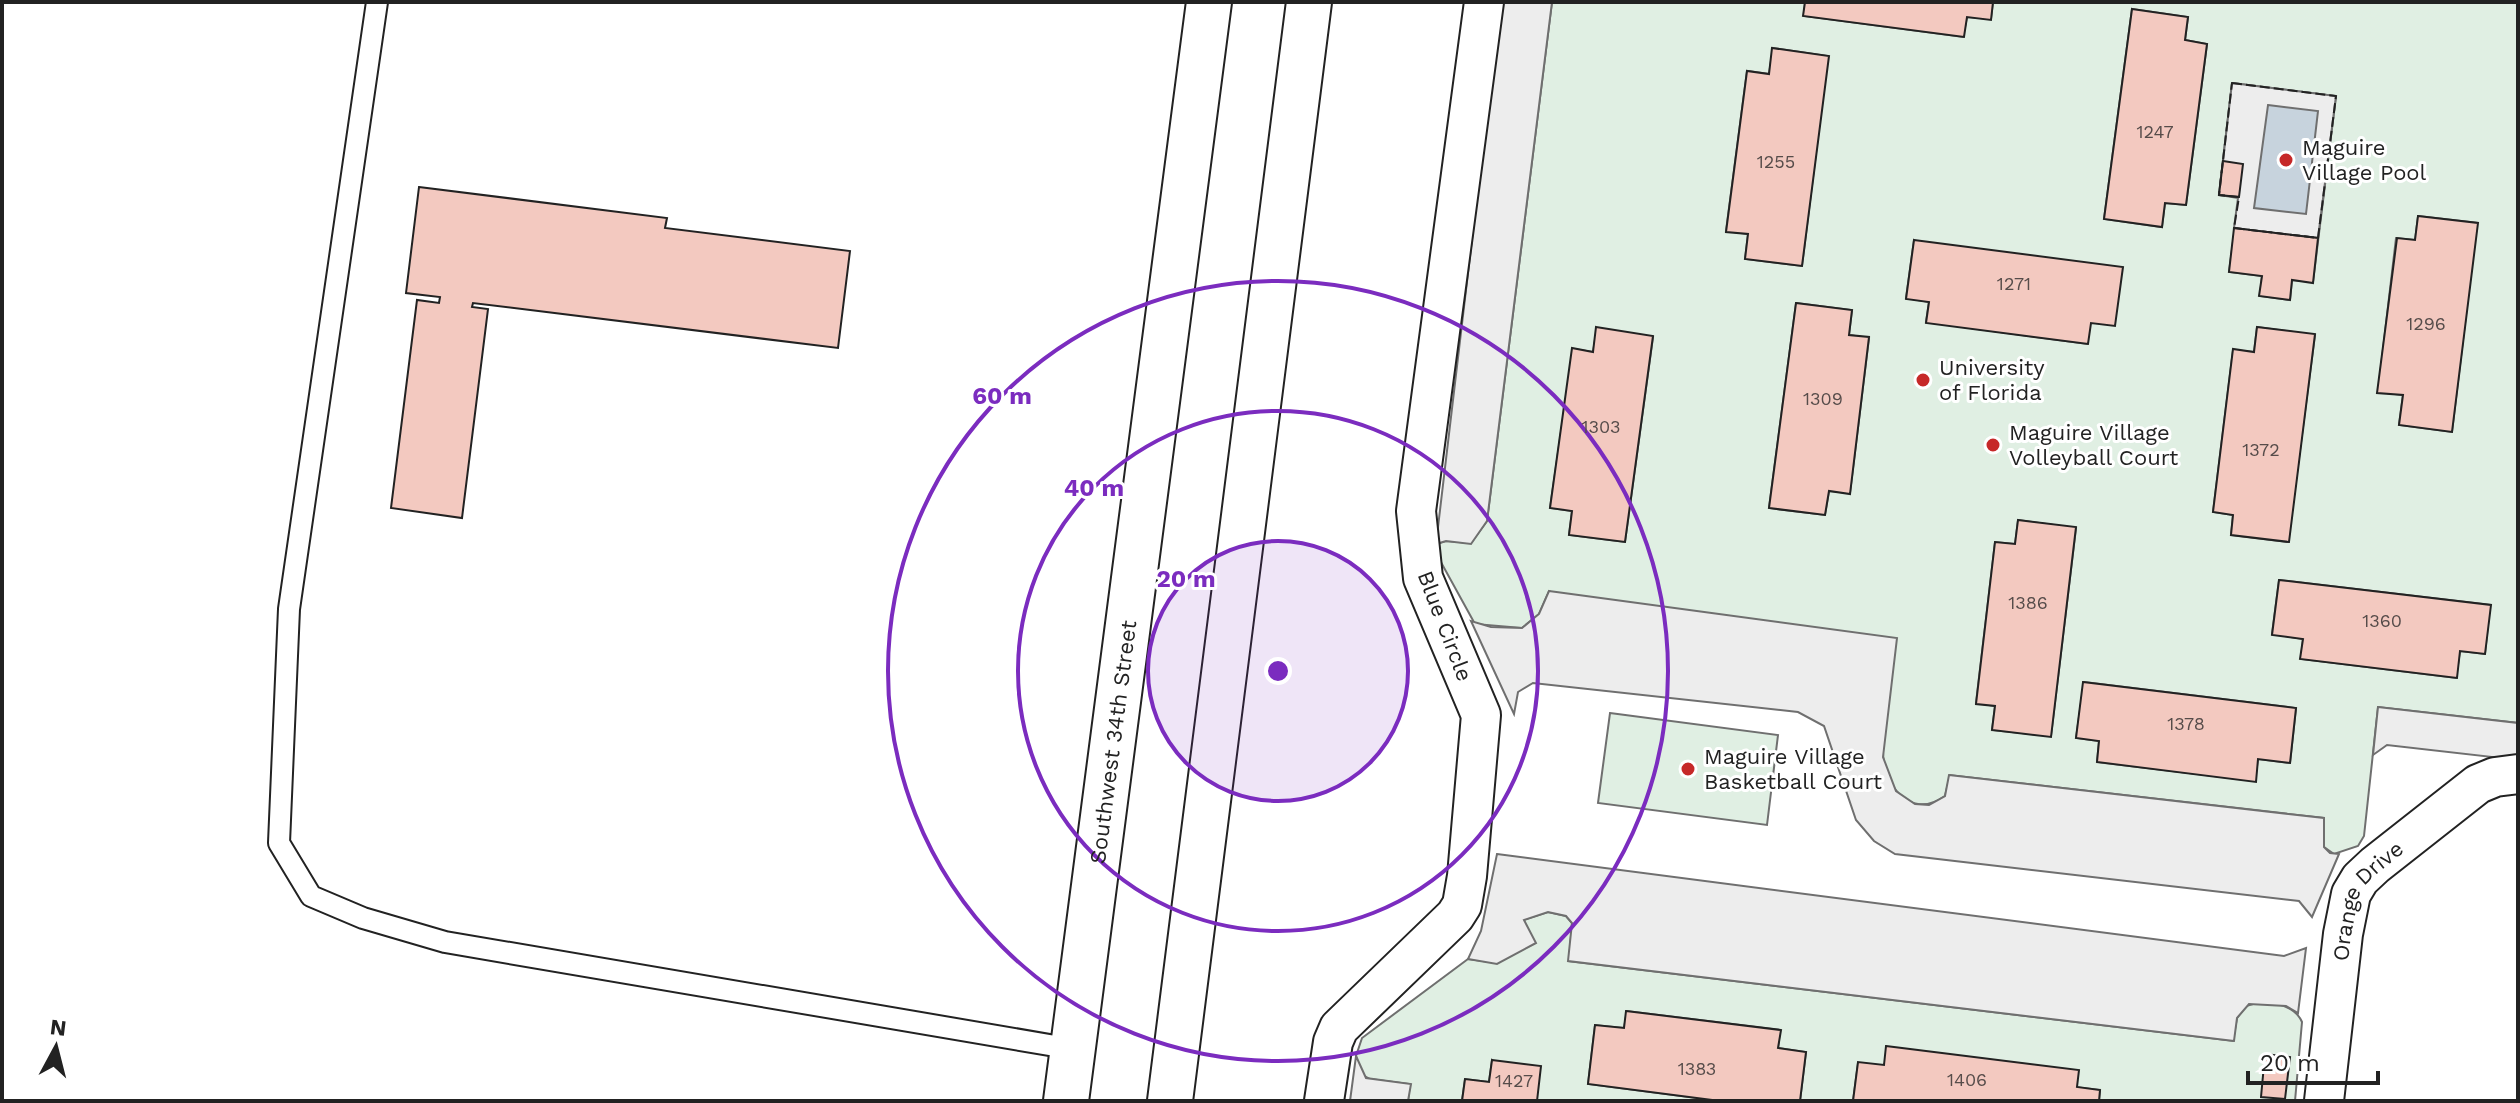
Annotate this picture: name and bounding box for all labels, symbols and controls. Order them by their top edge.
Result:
house number: 1247 [2136,121,2174,142]
place label: Maguire Village Pool [2302,135,2427,185]
house number: 1255 [1757,151,1795,172]
marker: Maguire Village Pool [2277,151,2295,169]
house number: 1271 [1997,273,2031,294]
house number: 1296 [2406,313,2446,334]
place label: University of Florida [1939,355,2045,405]
marker: University of Florida [1914,371,1932,389]
text: 60 m [972,382,1032,410]
house number: 1309 [1803,388,1843,409]
house number: 1303 [1582,416,1620,437]
place label: Maguire Village Volleyball Court [2009,420,2178,470]
marker: Maguire Village Volleyball Court [1984,436,2002,454]
house number: 1372 [2242,439,2280,460]
text: 40 m [1064,474,1124,502]
text: 20 m [1156,565,1216,593]
street label: Blue Circle [1413,567,1477,685]
house number: 1386 [2008,592,2048,613]
house number: 1360 [2362,610,2402,631]
street label: Southwest 34th Street [1084,619,1141,865]
centre of rings [1264,657,1292,685]
house number: 1378 [2167,713,2205,734]
place label: Maguire Village Basketball Court [1704,744,1882,794]
marker: Maguire Village Basketball Court [1679,760,1697,778]
street label: Orange Drive [2328,835,2408,962]
north arrow [16,1007,96,1087]
text: N [49,1014,68,1041]
scale bar [2248,1035,2378,1085]
text: 20 m [2260,1049,2320,1077]
house number: 1383 [1678,1058,1716,1079]
house number: 1406 [1947,1069,1987,1090]
house number: 1427 [1495,1070,1533,1091]

